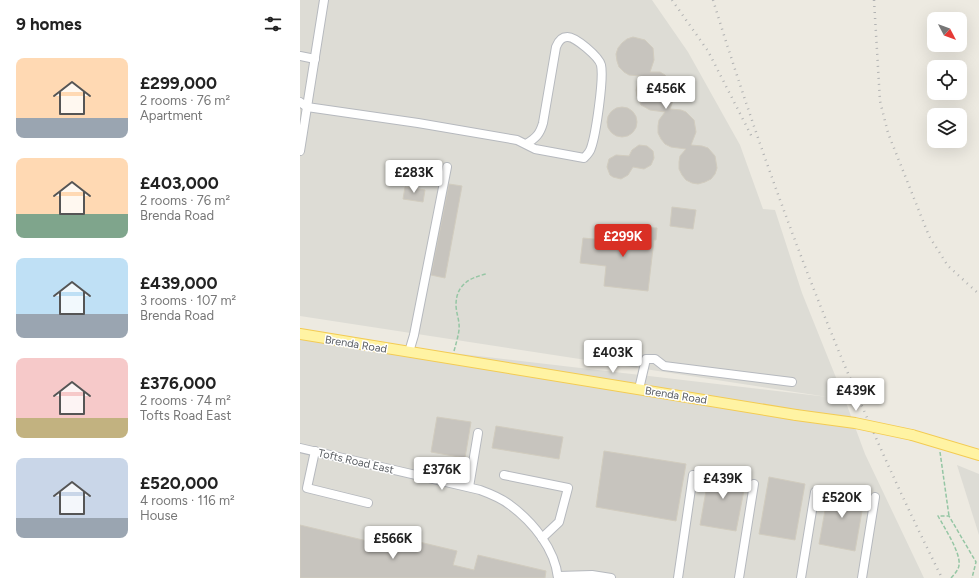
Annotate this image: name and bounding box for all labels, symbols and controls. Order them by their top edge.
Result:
north arrow [927,12,967,52]
map controls [927,12,967,148]
icon: filters [262,13,284,35]
text: 9 homes [16,14,82,34]
button: locate [927,60,967,100]
text: £299,000 [140,73,217,93]
icon: home [48,74,96,122]
pin: £456K [638,76,694,110]
text: £456K [646,81,686,96]
text: 2 rooms · 76 m² [140,93,230,108]
text: Apartment [140,108,203,123]
button: layers [927,108,967,148]
pin: £283K [386,160,442,194]
text: £283K [394,165,434,180]
text: £403,000 [140,173,219,193]
icon: home [48,174,96,222]
text: 2 rooms · 76 m² [140,193,230,208]
text: Brenda Road [140,208,214,223]
pin: £299K [595,224,651,258]
text: £299K [603,229,643,244]
text: £439,000 [140,273,218,293]
icon: home [48,274,96,322]
text: 3 rooms · 107 m² [140,293,236,308]
text: Brenda Road [140,308,214,323]
street label: Brenda Road [324,333,388,356]
pin: £403K [585,340,641,374]
text: £403K [593,345,633,360]
text: £376,000 [140,373,216,393]
icon: home [48,374,96,422]
pin: £439K [828,378,884,412]
text: £439K [836,383,876,398]
street label: Brenda Road [644,384,708,407]
text: 2 rooms · 74 m² [140,393,231,408]
text: Tofts Road East [140,408,231,423]
street label: Tofts Road East [317,446,395,477]
pin: £376K [414,457,470,491]
text: £376K [423,462,461,477]
pin: £439K [695,466,751,500]
text: £439K [703,471,743,486]
text: £520,000 [140,473,218,493]
icon: home [48,474,96,522]
pin: £520K [814,485,870,519]
text: £520K [822,490,862,505]
text: 4 rooms · 116 m² [140,493,235,508]
text: House [140,508,178,523]
pin: £566K [365,526,421,560]
text: £566K [373,531,413,546]

